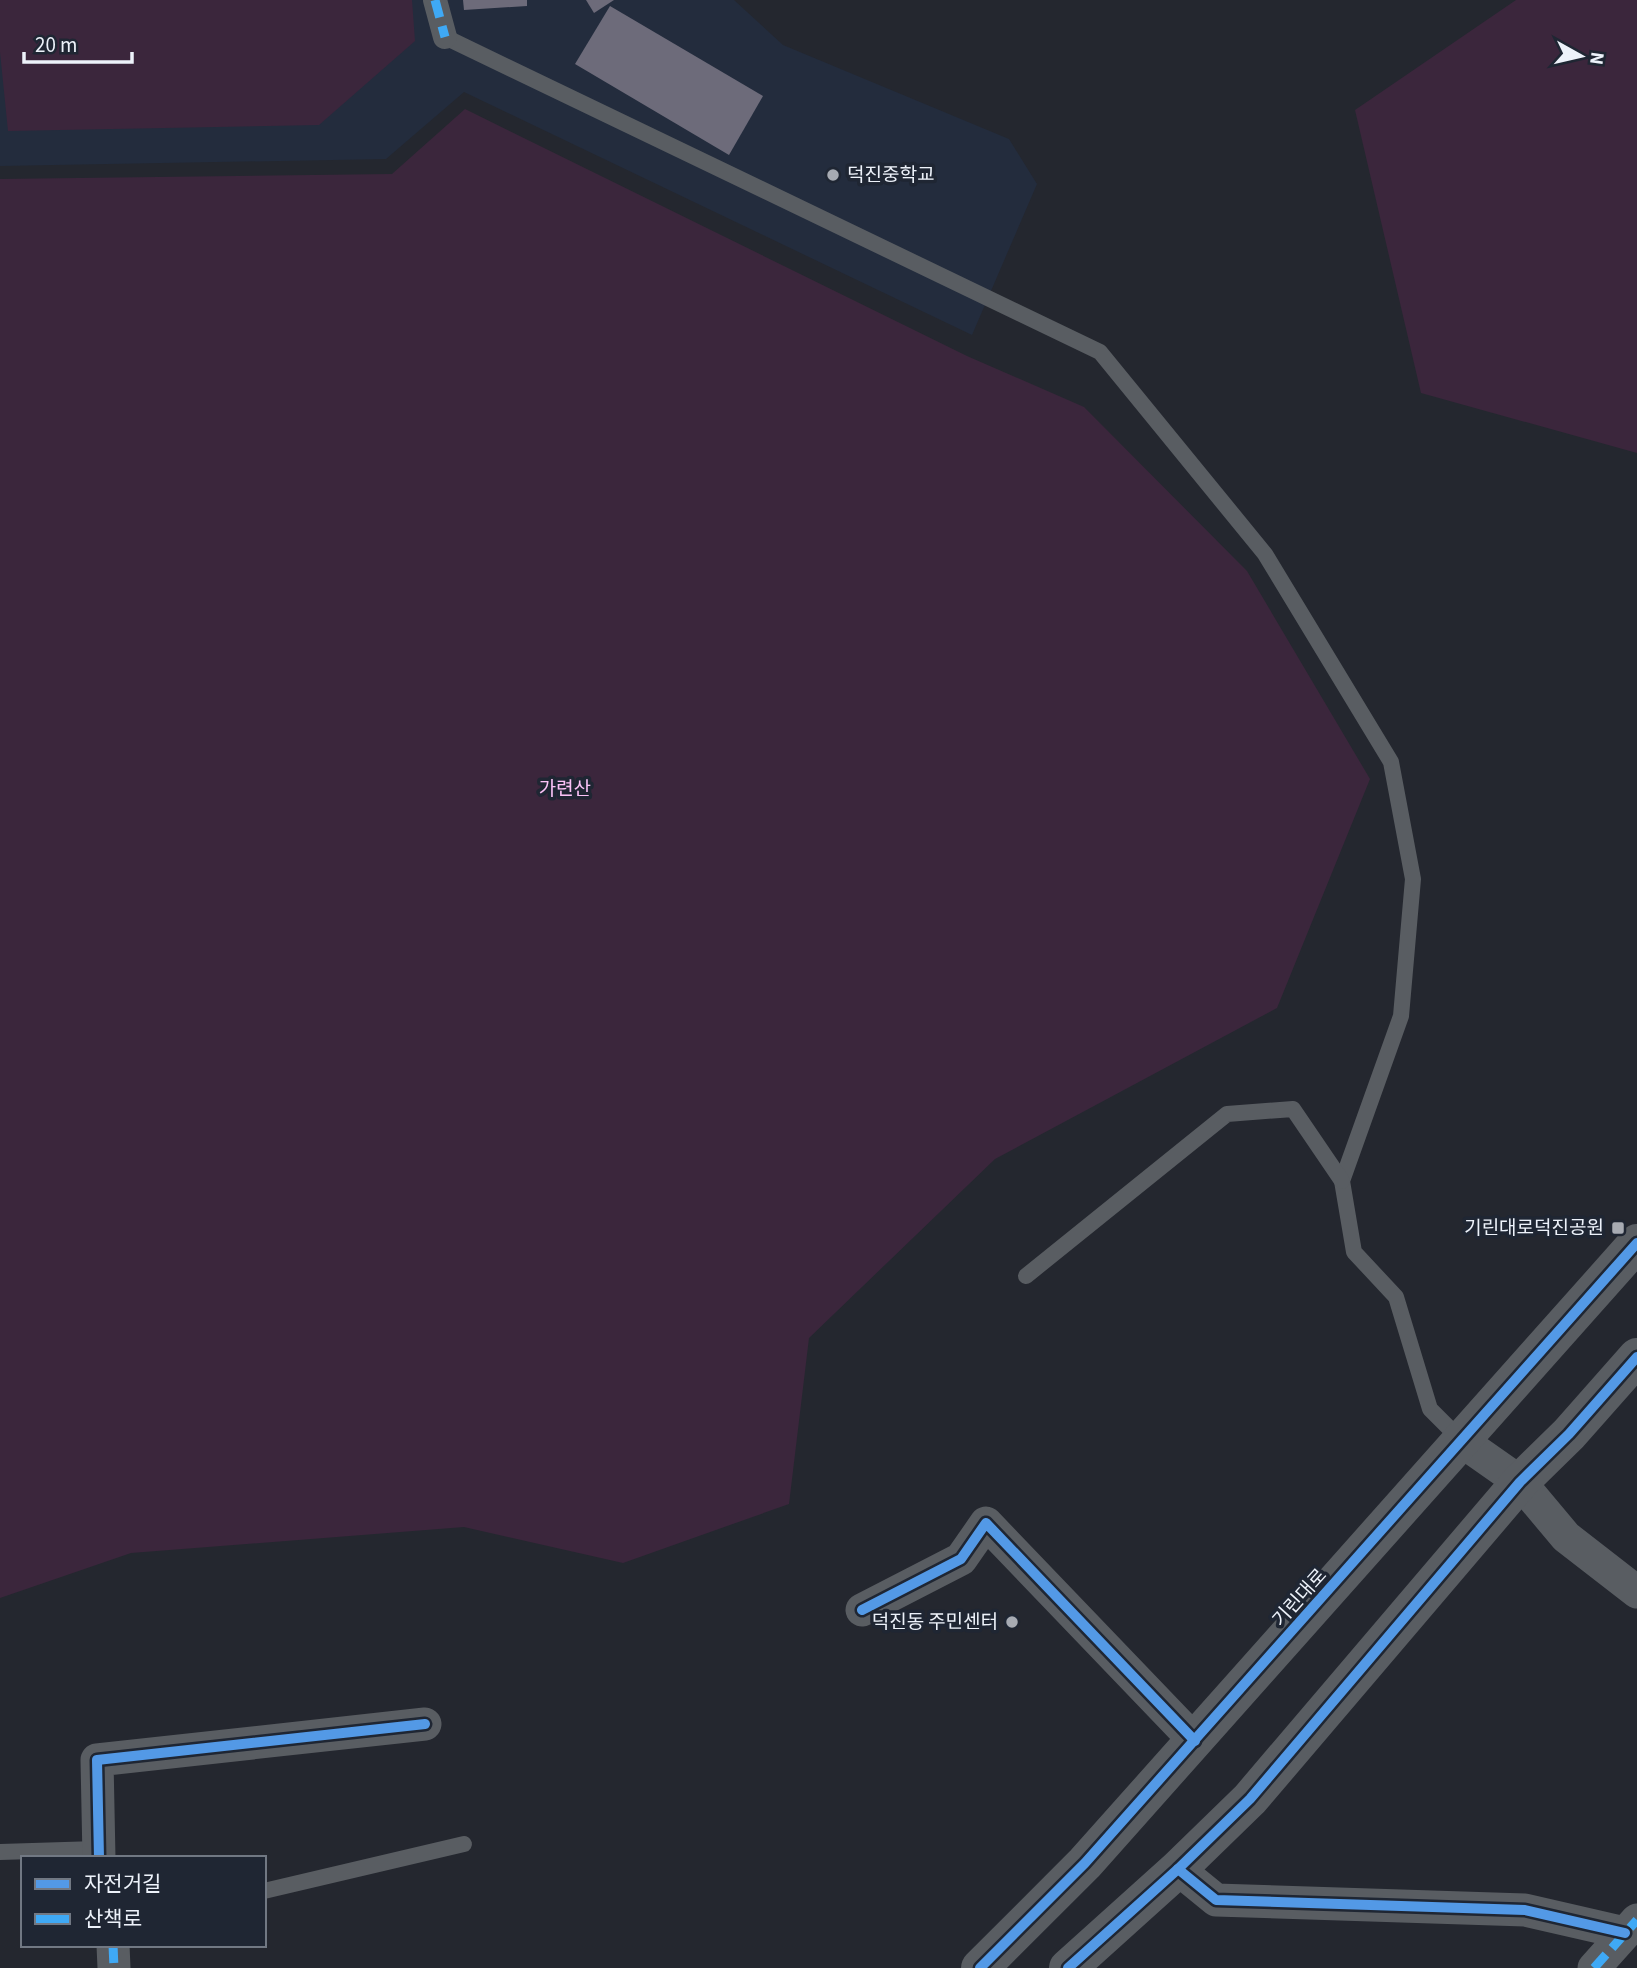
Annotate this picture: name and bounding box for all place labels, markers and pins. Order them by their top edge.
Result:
place label: 덕진중학교 [847,162,934,189]
marker: 덕진중학교 [825,167,841,183]
place label: 기린대로덕진공원 [1464,1215,1604,1242]
marker: 기린대로덕진공원 [1610,1220,1626,1236]
place label: 덕진동 주민센터 [872,1609,998,1636]
marker: 덕진동 주민센터 [1004,1614,1020,1630]

